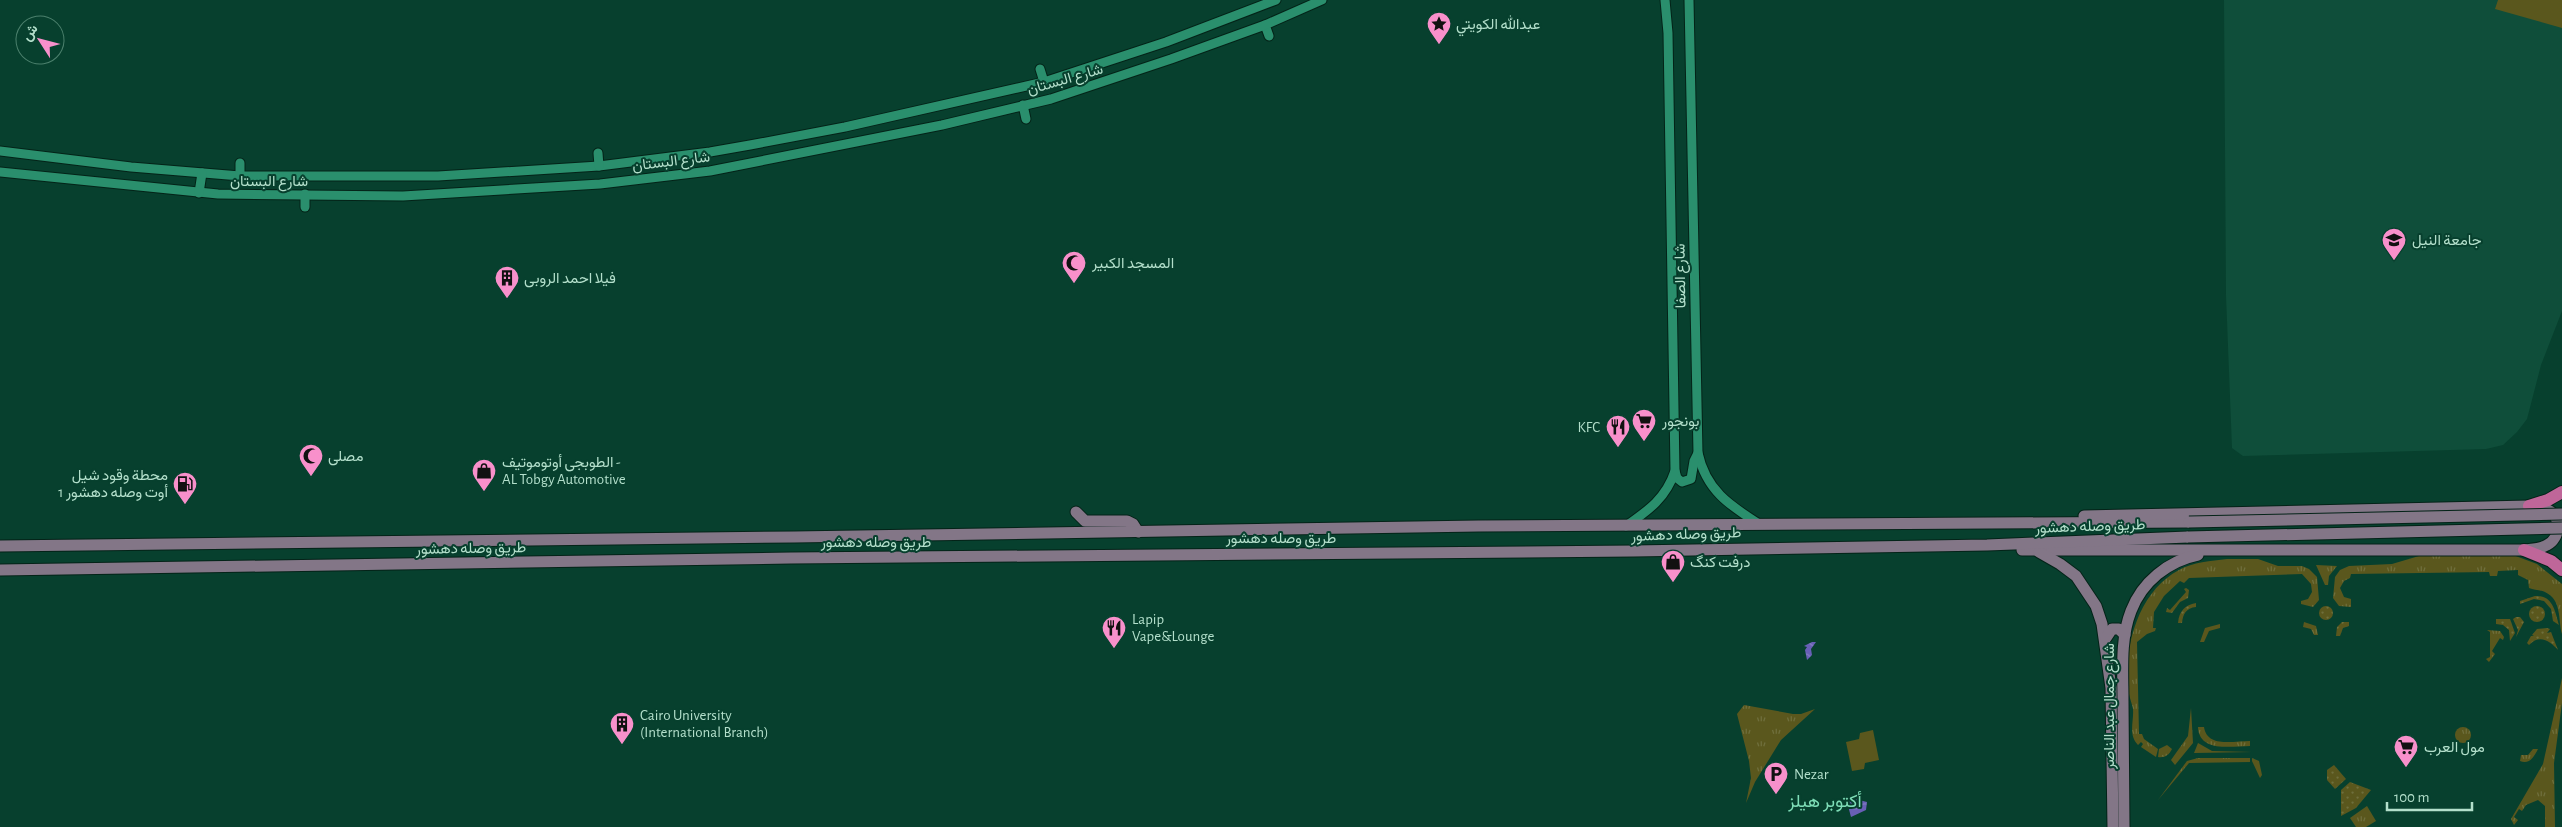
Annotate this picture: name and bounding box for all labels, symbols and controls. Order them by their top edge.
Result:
place icon: عبدالله الكويتي [1426,11,1452,45]
north arrow [15,15,65,65]
place label: عبدالله الكويتي [1456,15,1540,37]
text: ش [20,22,42,44]
street label: شارع البستان [1026,61,1106,100]
street label: شارع البستان [631,149,711,177]
street label: شارع البستان [230,174,308,192]
school or university icon: جامعة النيل [2381,227,2407,261]
place label: جامعة النيل [2412,233,2482,249]
street label: شارع الصفا [1672,243,1692,308]
mosque icon: المسجد الكبير [1061,250,1087,284]
place label: المسجد الكبير [1091,256,1174,272]
building icon: فيلا احمد الروبى [494,265,520,299]
place label: فيلا احمد الروبى [524,271,616,288]
supermarket icon: بونجور [1631,408,1657,442]
restaurant icon: KFC [1605,414,1631,448]
place label: بونجور [1661,414,1699,430]
place label: KFC [1577,420,1600,435]
mosque icon: مصلى [298,443,324,477]
place label: مصلى [328,449,363,466]
place label: الطوبجى أوتوموتيف - AL Tobgy Automotive [502,454,626,487]
shop icon: الطوبجى أوتوموتيف - AL Tobgy Automotive [471,458,497,492]
place label: محطة وقود شيل أوت وصله دهشور 1 [58,468,169,501]
fuel station icon: محطة وقود شيل أوت وصله دهشور 1 [172,471,198,505]
street label: طريق وصله دهشور [2033,517,2146,538]
street label: طريق وصله دهشور [1629,525,1742,546]
street label: طريق وصله دهشور [1225,531,1337,548]
street label: طريق وصله دهشور [820,535,932,552]
street label: طريق وصله دهشور [415,540,527,559]
shop icon: درفت كنگ [1660,549,1686,583]
place label: درفت كنگ [1690,555,1750,571]
place label: Lapip Vape&Lounge [1132,612,1214,644]
restaurant icon: Lapip Vape&Lounge [1101,615,1127,649]
street label: شارع جمال عبد الناصر [2102,643,2120,770]
place label: Cairo University (International Branch) [640,708,769,740]
building icon: Cairo University (International Branch) [609,711,635,745]
supermarket icon: مول العرب [2393,734,2419,768]
place label: مول العرب [2424,740,2485,756]
parking icon: Nezar [1763,761,1789,795]
place label: Nezar [1794,767,1829,782]
scale bar [2387,780,2472,812]
text: 100 m [2394,790,2429,805]
district label: أكتوبر هيلز [1787,791,1862,812]

